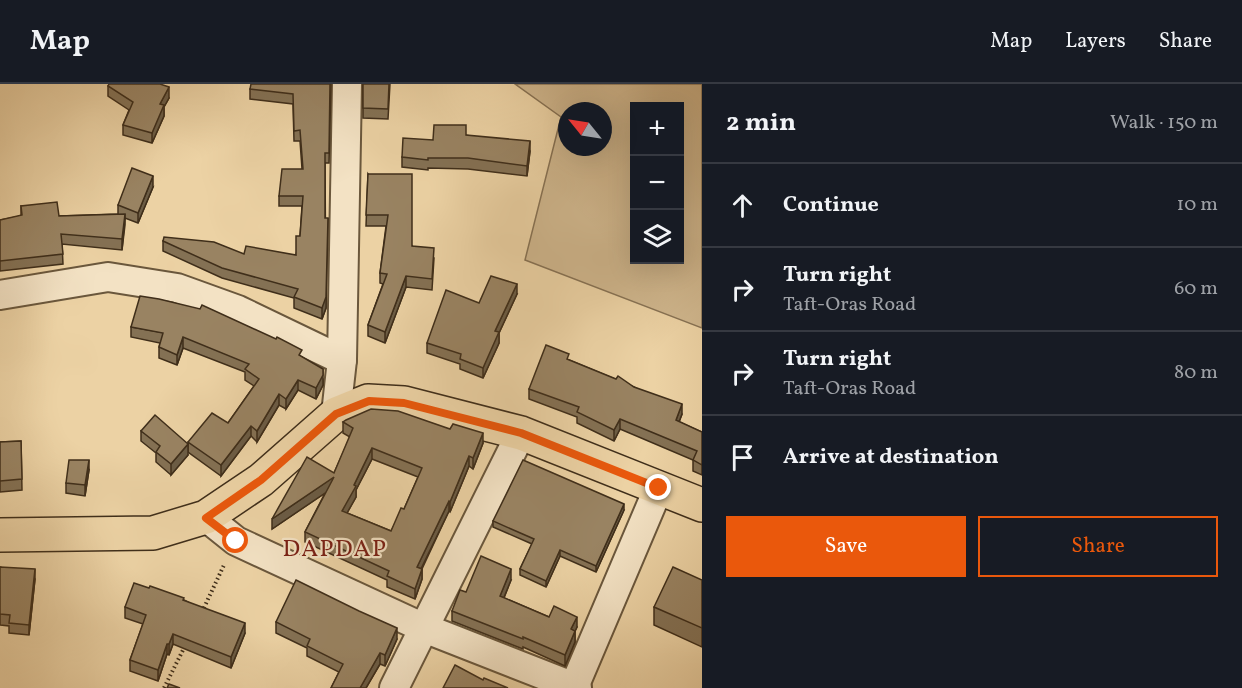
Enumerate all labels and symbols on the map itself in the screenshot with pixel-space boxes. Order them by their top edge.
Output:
north arrow [558,102,612,156]
route end [645,474,671,500]
route start [222,527,248,553]
district label: DAPDAP [283,533,387,567]

